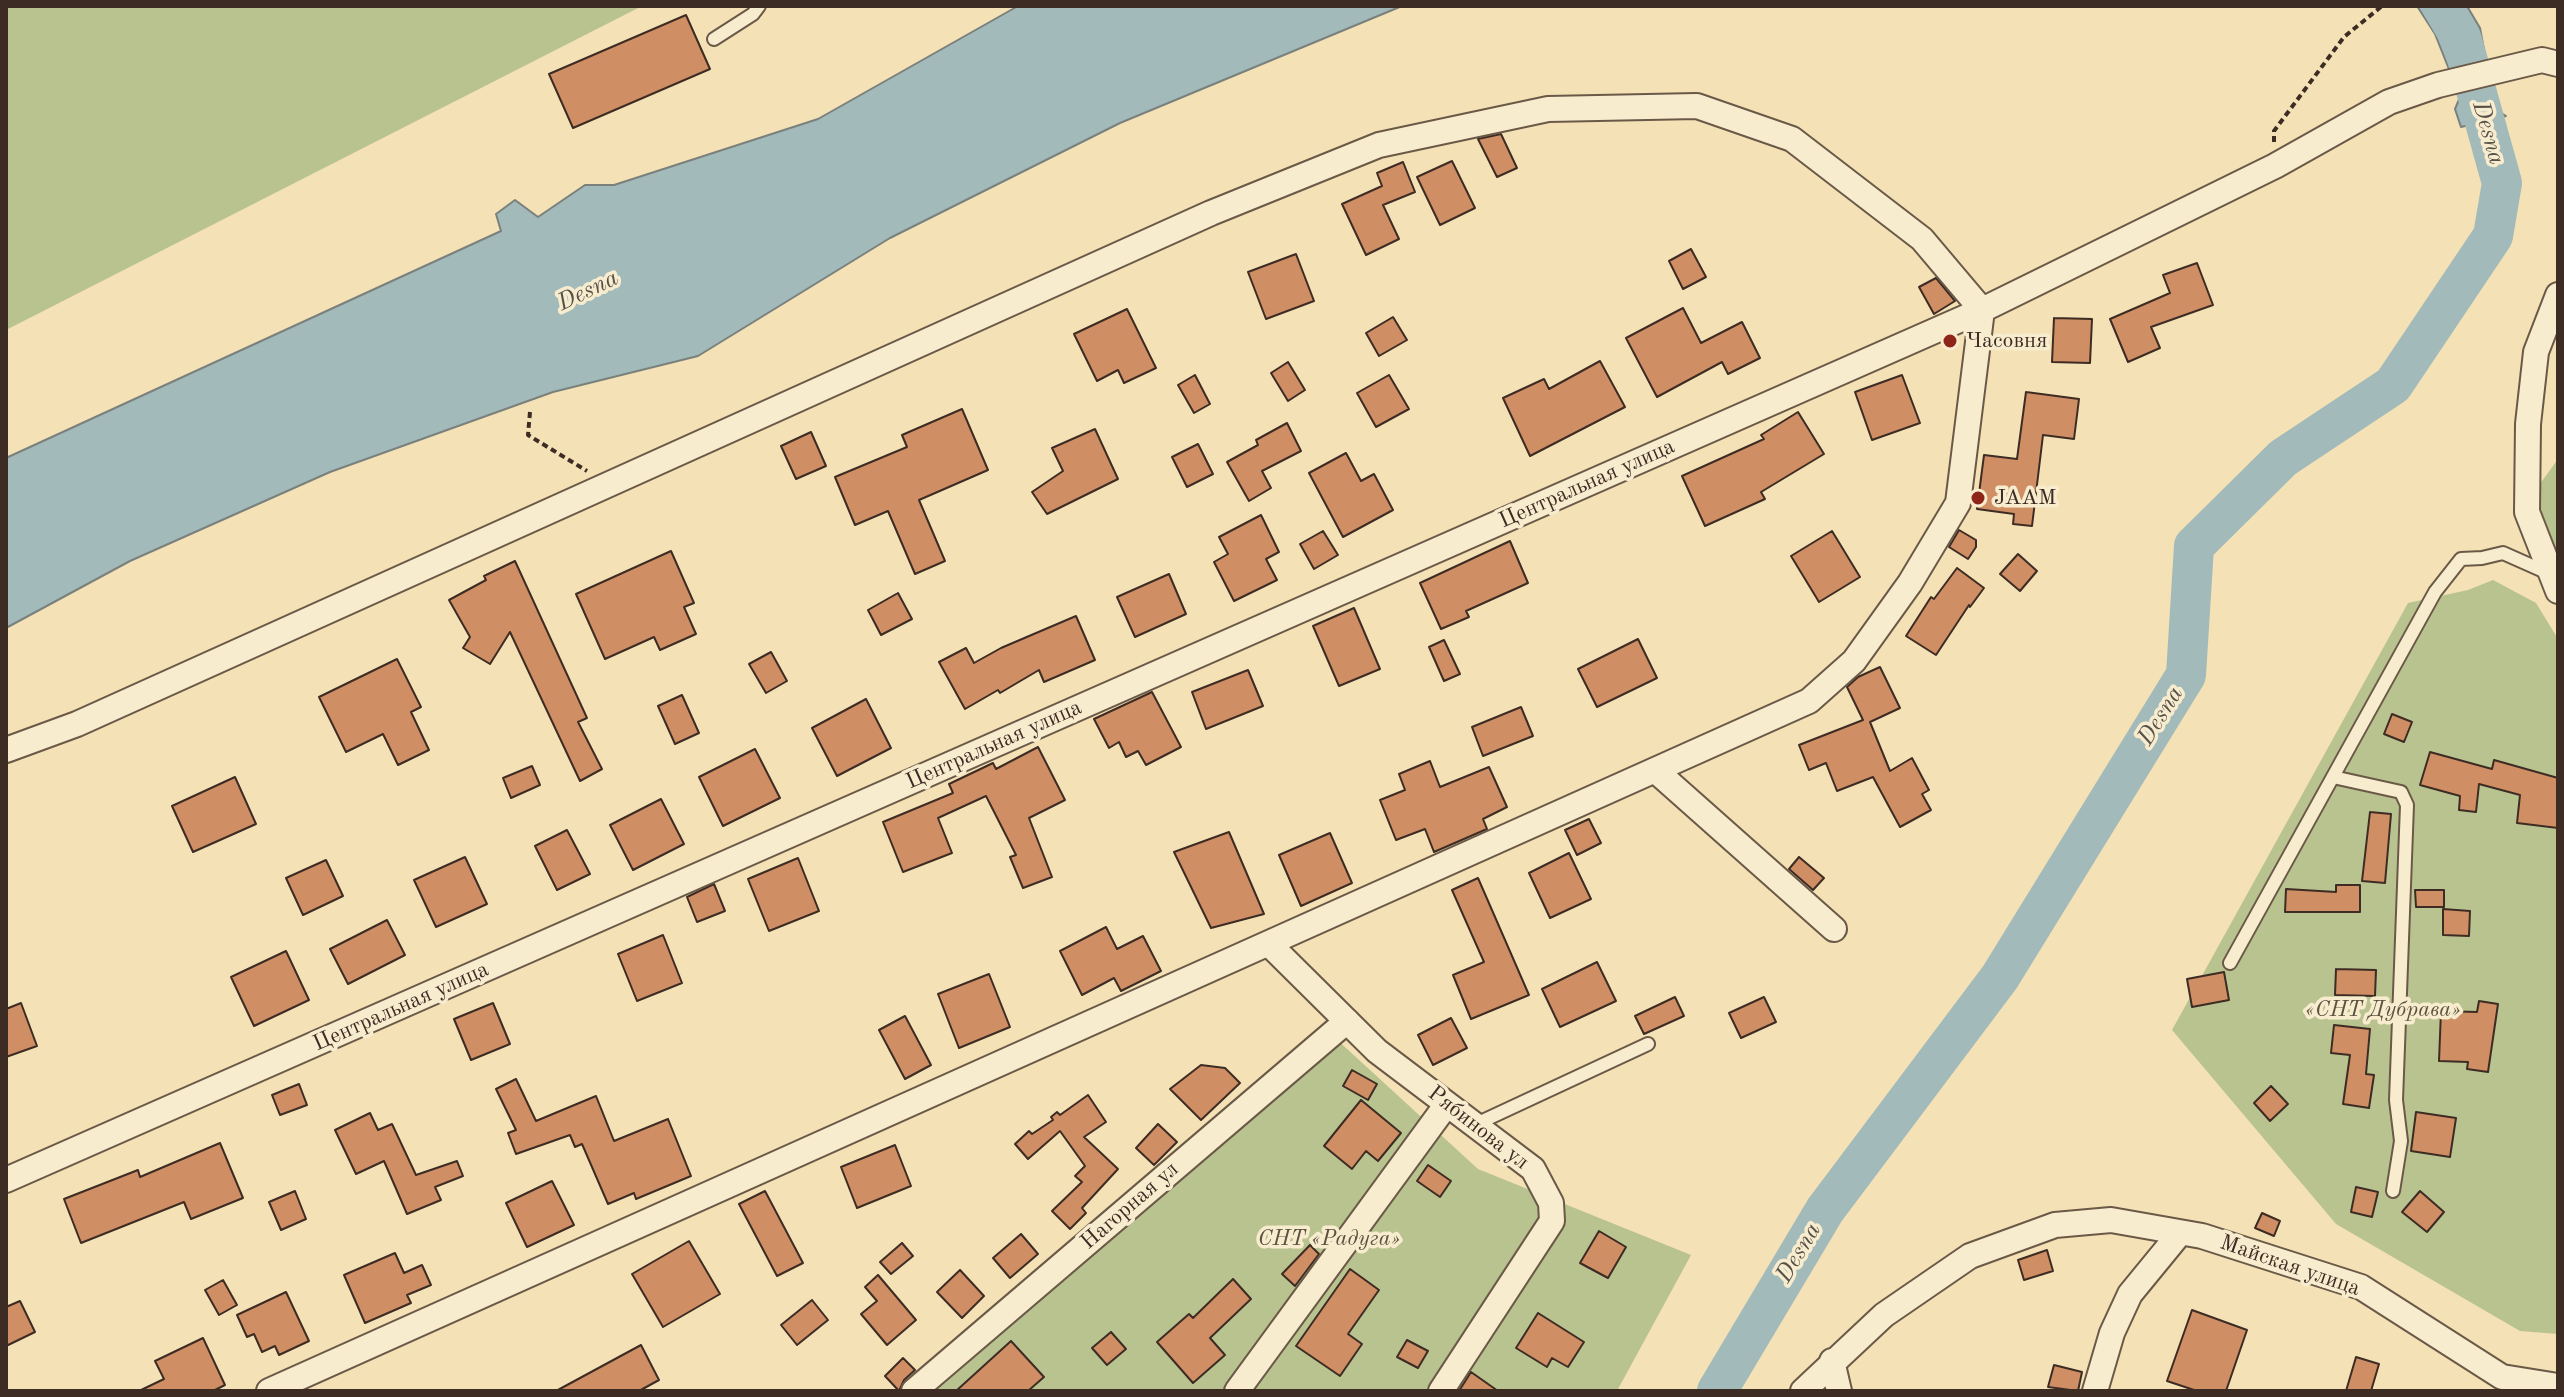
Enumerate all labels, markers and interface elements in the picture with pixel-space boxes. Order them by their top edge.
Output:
water label: Desna [2465,98,2511,168]
water label: Desna [553,264,623,318]
place label: Часовня [1966,328,2048,354]
marker: Часовня [1941,332,1959,350]
street label: Центральная улица [1495,433,1679,535]
place label: JAAM [1994,485,2057,511]
marker: JAAM [1969,489,1987,507]
water label: Desna [2132,681,2190,751]
street label: Центральная улица [902,694,1086,796]
street label: Центральная улица [309,956,493,1058]
park label: «СНТ Дубрава» [2305,997,2461,1023]
street label: Рябинова ул [1422,1080,1534,1176]
street label: Нагорная ул [1076,1156,1184,1256]
water label: Desna [1770,1218,1828,1288]
park label: СНТ «Радуга» [1258,1226,1400,1252]
street label: Майская улица [2216,1230,2364,1302]

